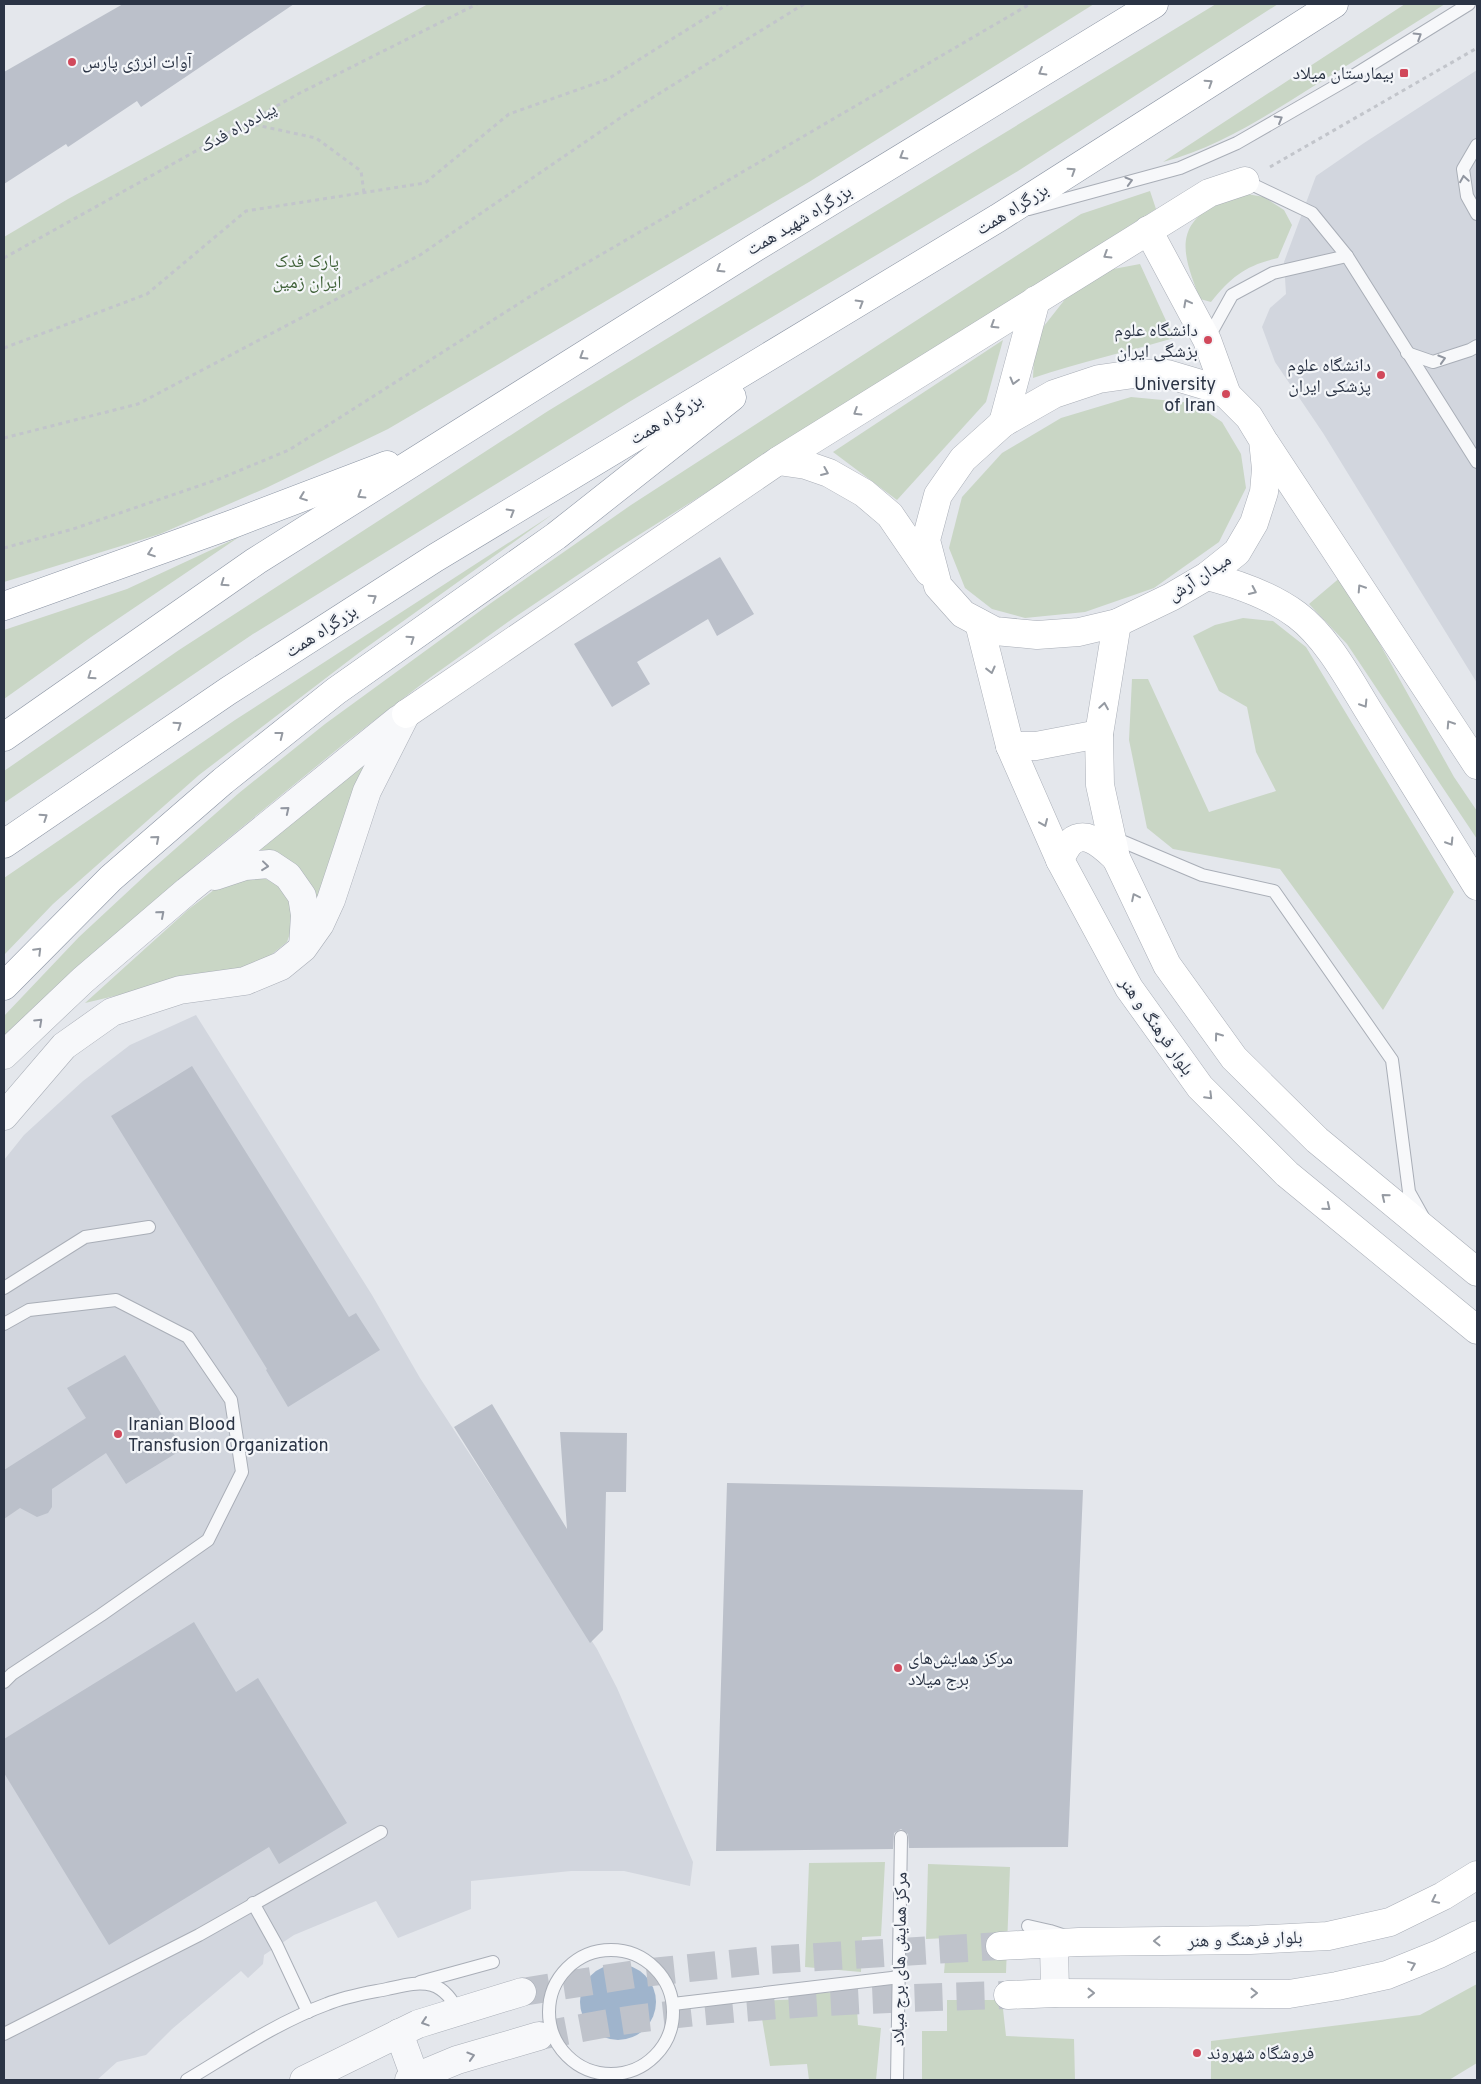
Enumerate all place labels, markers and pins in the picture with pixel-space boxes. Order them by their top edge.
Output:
place label: آوات انرژی پارس [82,52,192,75]
marker: آوات انرژی پارس [66,56,78,68]
place label: بیمارستان میلاد [1293,63,1394,86]
marker: بیمارستان میلاد [1398,67,1410,79]
place label: دانشگاه علوم بزشگى ايران [1114,320,1198,364]
marker: دانشگاه علوم بزشگى ايران [1202,334,1214,346]
place label: دانشگاه علوم پزشکی ایران [1287,355,1371,399]
marker: دانشگاه علوم پزشکی ایران [1375,369,1387,381]
place label: University of Iran [1134,374,1216,418]
marker: University of Iran [1220,388,1232,400]
place label: Iranian Blood Transfusion Organization [128,1414,329,1458]
marker: Iranian Blood Transfusion Organization [112,1428,124,1440]
place label: مرکز همایش‌های برج میلاد [908,1648,1013,1692]
marker: مرکز همایش‌های برج میلاد [892,1662,904,1674]
place label: فروشگاه شهروند [1207,2043,1314,2066]
marker: فروشگاه شهروند [1191,2047,1203,2059]

